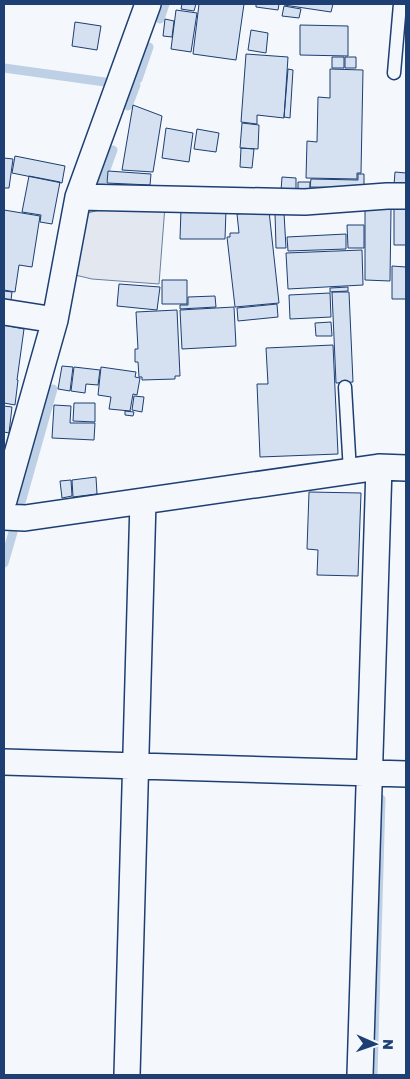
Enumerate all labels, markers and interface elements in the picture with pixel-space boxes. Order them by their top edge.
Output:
north arrow [350,1019,400,1069]
text: N [380,1039,397,1050]

